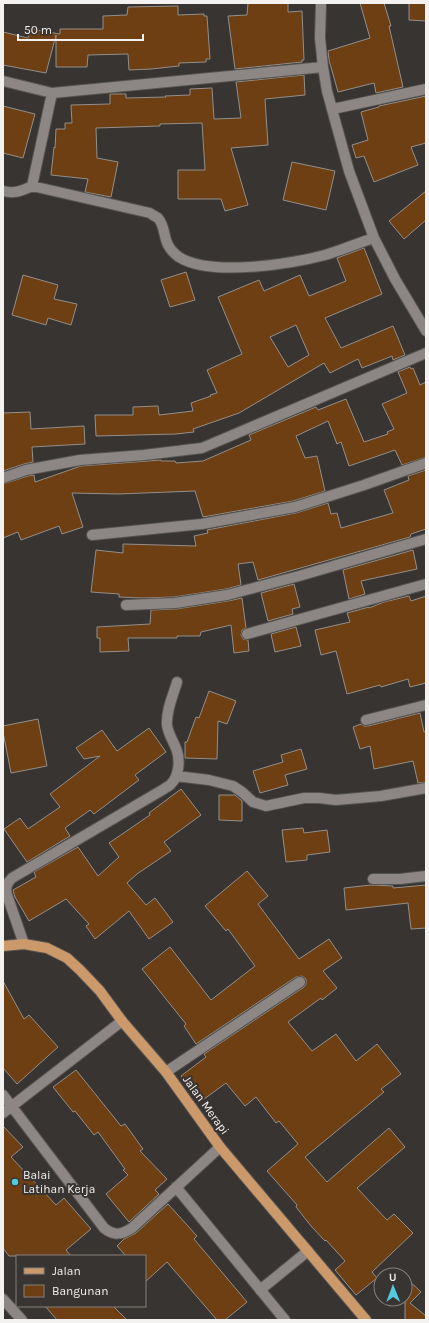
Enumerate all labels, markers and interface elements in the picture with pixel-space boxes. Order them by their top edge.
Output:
scale bar [18,16,143,42]
text: 50 m [24,23,52,37]
street label: Jalan Merapi [180,1073,232,1137]
place label: Balai Latihan Kerja [23,1168,95,1196]
marker: Balai Latihan Kerja [10,1177,20,1187]
legend [16,1255,146,1307]
text: Jalan [52,1264,81,1278]
north arrow [373,1267,413,1307]
text: U [389,1271,397,1284]
text: Bangunan [52,1284,108,1298]

